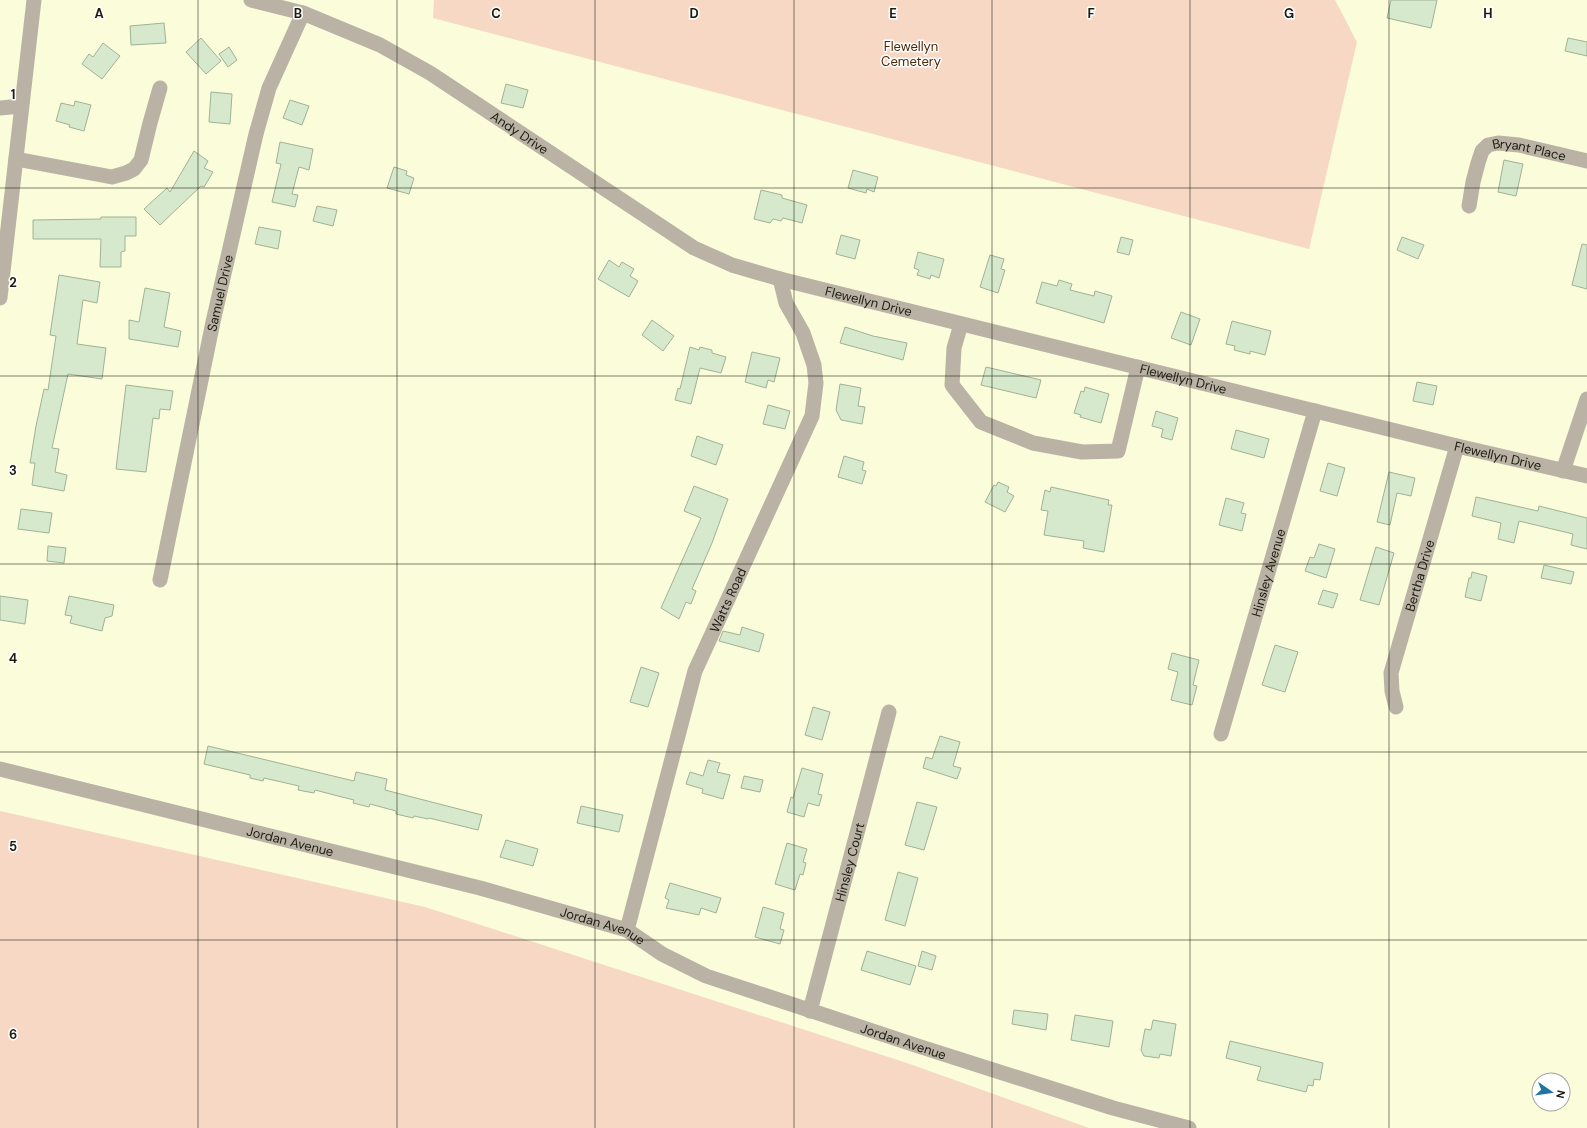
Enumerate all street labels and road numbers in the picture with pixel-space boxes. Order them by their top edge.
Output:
street label: Andy Drive [487,108,552,158]
street label: Bryant Place [1491,135,1568,165]
street label: Samuel Drive [203,253,237,333]
street label: Flewellyn Drive [823,282,914,320]
street label: Flewellyn Drive [1138,360,1228,398]
street label: Flewellyn Drive [1453,438,1543,474]
street label: Hinsley Avenue [1248,527,1289,619]
street label: Bertha Drive [1401,538,1438,614]
street label: Watts Road [706,565,750,635]
street label: Hinsley Court [831,821,868,904]
street label: Jordan Avenue [245,822,335,860]
street label: Jordan Avenue [558,903,648,949]
street label: Jordan Avenue [858,1020,948,1063]

